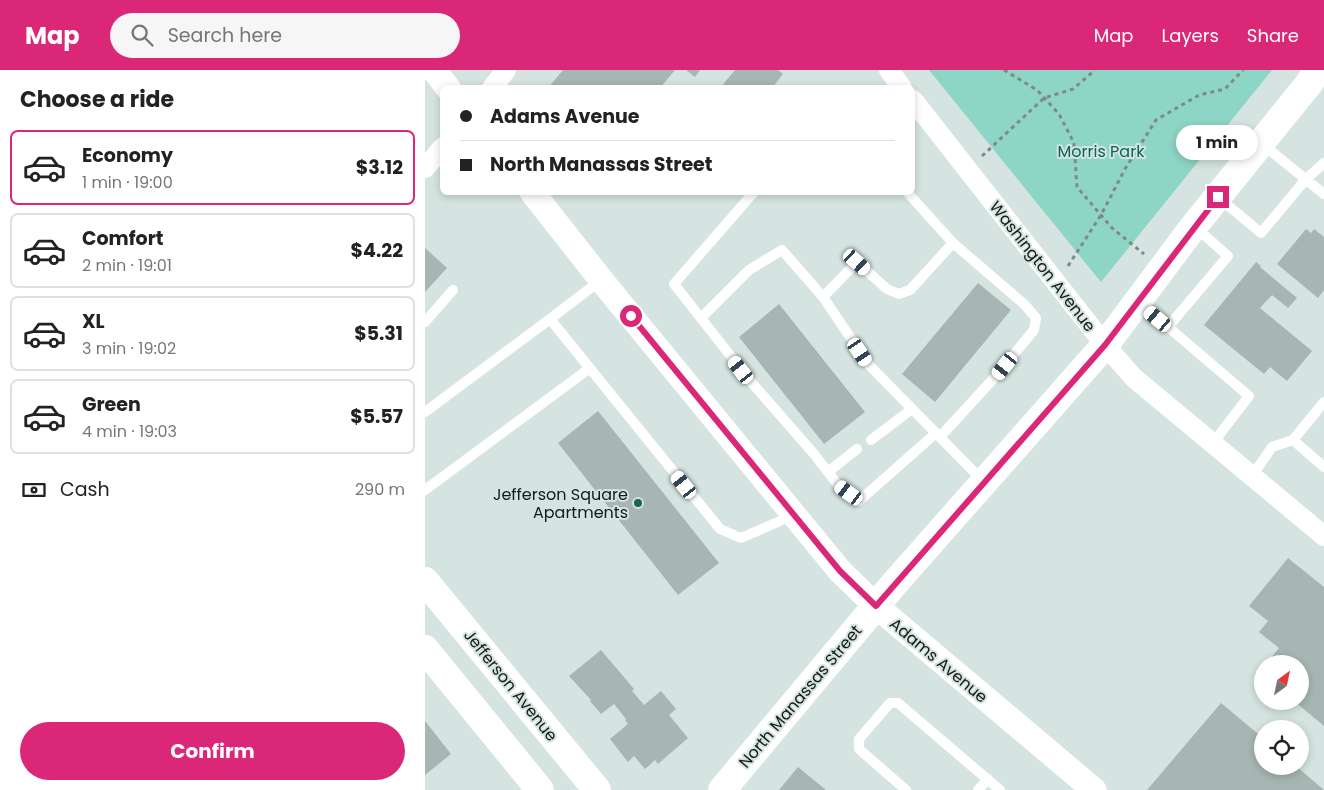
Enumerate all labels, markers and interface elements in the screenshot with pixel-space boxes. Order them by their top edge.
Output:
search box [110,13,460,58]
text: Map [25,19,80,52]
icon: search [128,21,156,49]
text: Search here [168,22,282,49]
text: Map [1094,23,1134,48]
text: Layers [1162,23,1219,48]
text: Share [1247,23,1299,48]
text: Choose a ride [20,84,174,115]
text: Adams Avenue [490,103,639,130]
callout: 1 min [1177,124,1259,160]
text: 1 min [1196,131,1238,154]
park label: Morris Park [1058,140,1145,163]
text: Economy [82,142,173,169]
icon: car [22,145,67,190]
text: North Manassas Street [490,151,713,178]
text: $3.12 [356,154,403,181]
text: 1 min · 19:00 [82,171,173,194]
route end [1207,186,1229,208]
street label: Washington Avenue [984,196,1101,337]
text: Comfort [82,225,164,252]
icon: car [22,228,67,273]
text: $4.22 [351,237,403,264]
car [840,246,873,278]
text: 2 min · 19:01 [82,254,172,277]
car [1141,304,1174,334]
route start [620,305,642,327]
text: XL [82,308,105,335]
icon: car [22,311,67,356]
text: $5.31 [354,320,403,347]
car [845,335,874,369]
text: 3 min · 19:02 [82,337,176,360]
car [989,350,1020,382]
car [725,354,756,386]
text: Green [82,391,141,418]
icon: car [22,394,67,439]
text: $5.57 [350,403,403,430]
text: 4 min · 19:03 [82,420,177,443]
car [668,469,699,501]
icon: cash [20,476,48,504]
text: Cash [60,476,110,503]
text: 290 m [355,478,405,501]
car [832,478,865,508]
place label: Jefferson Square Apartments [493,483,628,524]
marker: Jefferson Square Apartments [632,497,644,509]
street label: Adams Avenue [885,612,993,708]
street label: North Manassas Street [734,620,867,773]
street label: Jefferson Avenue [458,624,563,746]
north arrow [1254,655,1309,710]
map controls [1254,655,1309,775]
button: locate [1254,720,1309,775]
button: Confirm [20,722,405,780]

